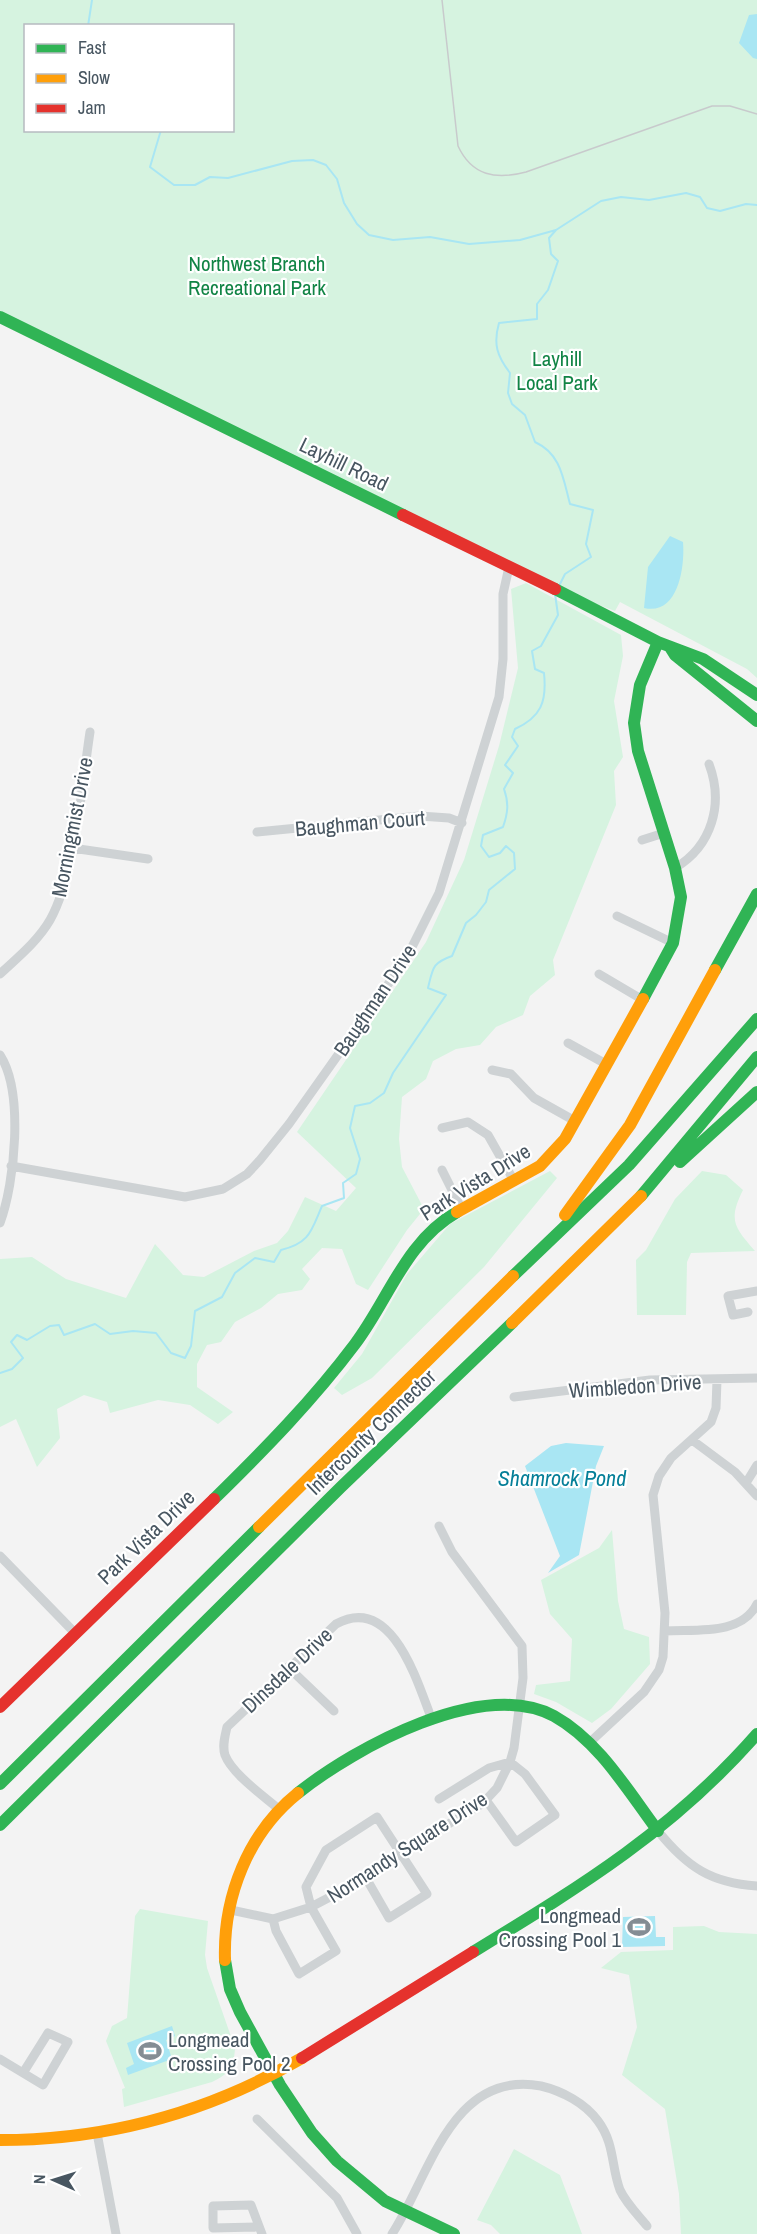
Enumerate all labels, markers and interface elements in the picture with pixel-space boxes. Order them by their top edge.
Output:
legend [24,24,234,132]
text: Fast [78,35,106,60]
text: Slow [78,65,110,90]
text: Jam [78,95,106,120]
park label: Northwest Branch Recreational Park [188,249,326,302]
park label: Layhill Local Park [516,344,598,397]
street label: Layhill Road [295,430,393,498]
street label: Morningmist Drive [44,755,100,899]
street label: Baughman Court [294,803,426,843]
street label: Baughman Drive [327,938,423,1062]
street label: Park Vista Drive [414,1137,536,1227]
street label: Intercounty Connector [300,1363,442,1501]
street label: Wimbledon Drive [568,1367,702,1405]
water label: Shamrock Pond [498,1463,627,1493]
street label: Park Vista Drive [91,1483,201,1591]
street label: Dinsdale Drive [235,1621,339,1719]
street label: Normandy Square Drive [321,1784,493,1910]
place label: Longmead Crossing Pool 1 [498,1901,621,1954]
sports icon: Longmead Crossing Pool 1 [626,1914,652,1940]
place label: Longmead Crossing Pool 2 [168,2025,291,2078]
sports icon: Longmead Crossing Pool 2 [137,2038,163,2064]
north arrow [24,2150,84,2210]
text: N [28,2174,50,2185]

